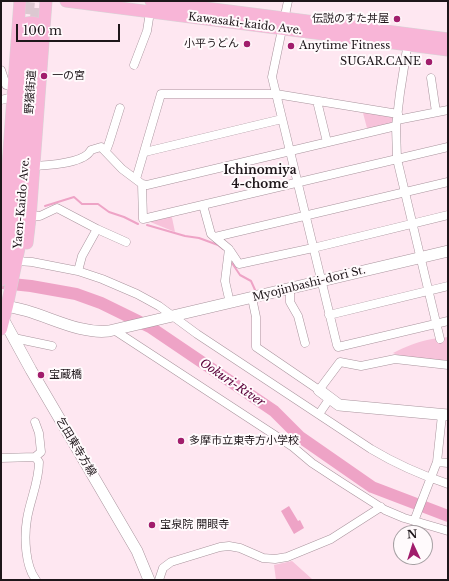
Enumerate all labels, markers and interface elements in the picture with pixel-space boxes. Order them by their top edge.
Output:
street label: Kawasaki-kaido Ave. [187,10,303,38]
place label: 伝説のすた丼屋 [312,12,389,26]
marker: 伝説のすた丼屋 [392,14,402,24]
scale bar [18,16,122,42]
text: 100 m [23,23,62,38]
place label: 小平うどん [184,37,239,51]
marker: 小平うどん [242,39,252,49]
place label: Anytime Fitness [299,39,390,53]
marker: Anytime Fitness [286,41,296,51]
place label: SUGAR.CANE [340,55,421,69]
marker: SUGAR.CANE [424,57,434,67]
place label: 一の宮 [52,69,85,83]
street label: 野猿街道 [23,70,39,114]
marker: 一の宮 [39,71,49,81]
street label: Yaen-Kaido Ave. [11,157,33,249]
district label: Ichinomiya 4-chome [223,164,297,192]
street label: Myojinbashi-dori St. [251,264,367,304]
water label: Ookuri-River [197,356,267,410]
place label: 宝蔵橋 [49,368,82,382]
marker: 宝蔵橋 [36,370,46,380]
street label: 乞田東寺方線 [53,415,99,479]
place label: 多摩市立東寺方小学校 [189,434,299,448]
marker: 多摩市立東寺方小学校 [176,436,186,446]
place label: 宝泉院 開眼寺 [160,518,229,532]
marker: 宝泉院 開眼寺 [147,520,157,530]
north arrow [393,525,433,565]
text: N [407,527,418,541]

